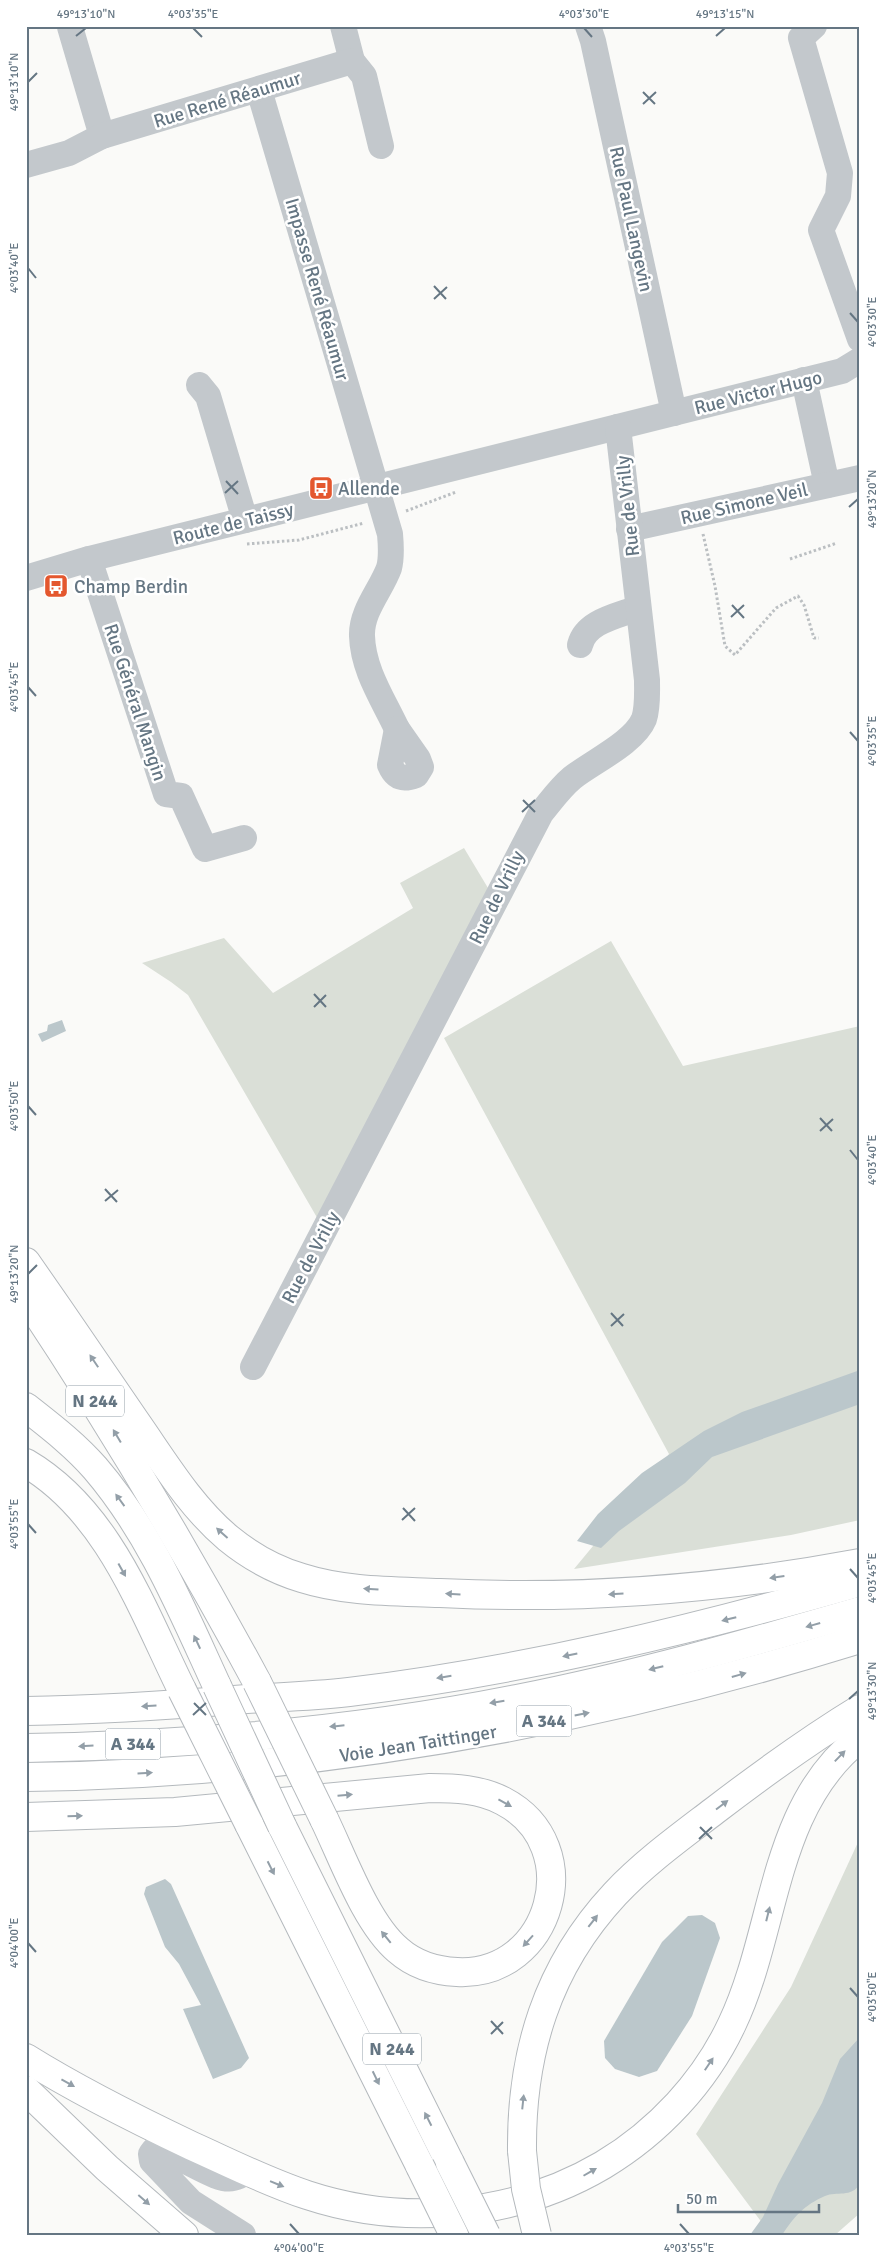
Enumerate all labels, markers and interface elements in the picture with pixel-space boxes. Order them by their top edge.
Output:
text: 49°13'10"N [57,7,115,22]
text: 4°03'35"E [168,7,219,22]
text: 4°03'30"E [559,7,610,22]
text: 49°13'15"N [696,7,754,22]
text: 49°13'10"N [7,53,22,111]
street label: Rue René Réaumur [151,66,304,134]
street label: Rue Paul Langevin [604,144,658,294]
street label: Impasse René Réaumur [279,195,355,383]
text: 4°03'40"E [7,242,22,293]
text: 4°03'30"E [865,296,880,347]
street label: Rue Victor Hugo [692,365,825,420]
street label: Rue de Vrilly [611,454,645,558]
text: 49°13'20"N [865,470,880,528]
bus stop icon: Allende [308,475,334,501]
place label: Allende [338,477,400,501]
street label: Rue Simone Veil [678,478,810,530]
street label: Route de Taissy [170,497,296,551]
bus stop icon: Champ Berdin [43,573,69,599]
place label: Champ Berdin [74,575,188,599]
street label: Rue Général Mangin [98,621,172,784]
text: 4°03'45"E [7,661,22,712]
text: 4°03'35"E [865,715,880,766]
street label: Rue de Vrilly [464,847,530,948]
text: 4°03'50"E [7,1080,22,1131]
text: 4°03'40"E [865,1134,880,1185]
street label: Rue de Vrilly [277,1207,345,1308]
text: 49°13'20"N [7,1245,22,1303]
one-way arrow [89,1354,99,1368]
road number: N 244 [66,1385,124,1416]
one-way arrow [112,1429,121,1442]
one-way arrow [114,1494,125,1507]
text: 4°03'55"E [7,1498,22,1549]
one-way arrow [217,1527,229,1539]
text: 4°03'45"E [865,1552,880,1603]
one-way arrow [117,1563,126,1576]
one-way arrow [769,1574,785,1582]
one-way arrow [363,1585,379,1593]
one-way arrow [445,1589,461,1597]
one-way arrow [607,1590,623,1598]
one-way arrow [721,1615,736,1623]
one-way arrow [805,1621,821,1629]
one-way arrow [193,1635,201,1649]
one-way arrow [563,1651,578,1659]
text: 49°13'30"N [865,1662,880,1720]
one-way arrow [649,1664,664,1672]
one-way arrow [732,1671,747,1679]
one-way arrow [435,1673,451,1681]
one-way arrow [489,1699,505,1707]
one-way arrow [141,1703,157,1711]
road number: A 344 [516,1705,572,1736]
one-way arrow [574,1709,590,1717]
street label: Voie Jean Taittinger [338,1720,499,1768]
one-way arrow [328,1722,344,1730]
road number: A 344 [106,1728,160,1760]
one-way arrow [78,1743,94,1751]
one-way arrow [834,1751,846,1763]
one-way arrow [137,1769,153,1777]
one-way arrow [338,1791,354,1799]
one-way arrow [498,1799,512,1807]
one-way arrow [715,1800,728,1811]
one-way arrow [67,1811,83,1819]
one-way arrow [267,1861,275,1875]
one-way arrow [765,1906,773,1921]
one-way arrow [588,1914,598,1927]
text: 4°04'00"E [7,1917,22,1968]
one-way arrow [381,1931,392,1944]
one-way arrow [522,1934,534,1946]
text: 4°03'50"E [865,1971,880,2022]
road number: N 244 [363,2034,421,2064]
one-way arrow [704,2057,714,2071]
one-way arrow [372,2071,380,2085]
one-way arrow [61,2079,75,2088]
one-way arrow [519,2094,527,2110]
one-way arrow [424,2112,432,2127]
one-way arrow [584,2168,597,2177]
one-way arrow [270,2180,285,2188]
scale bar [678,2181,820,2213]
text: 50 m [686,2190,717,2208]
one-way arrow [138,2194,150,2205]
text: 4°04'00"E [274,2241,325,2256]
text: 4°03'55"E [664,2241,715,2256]

